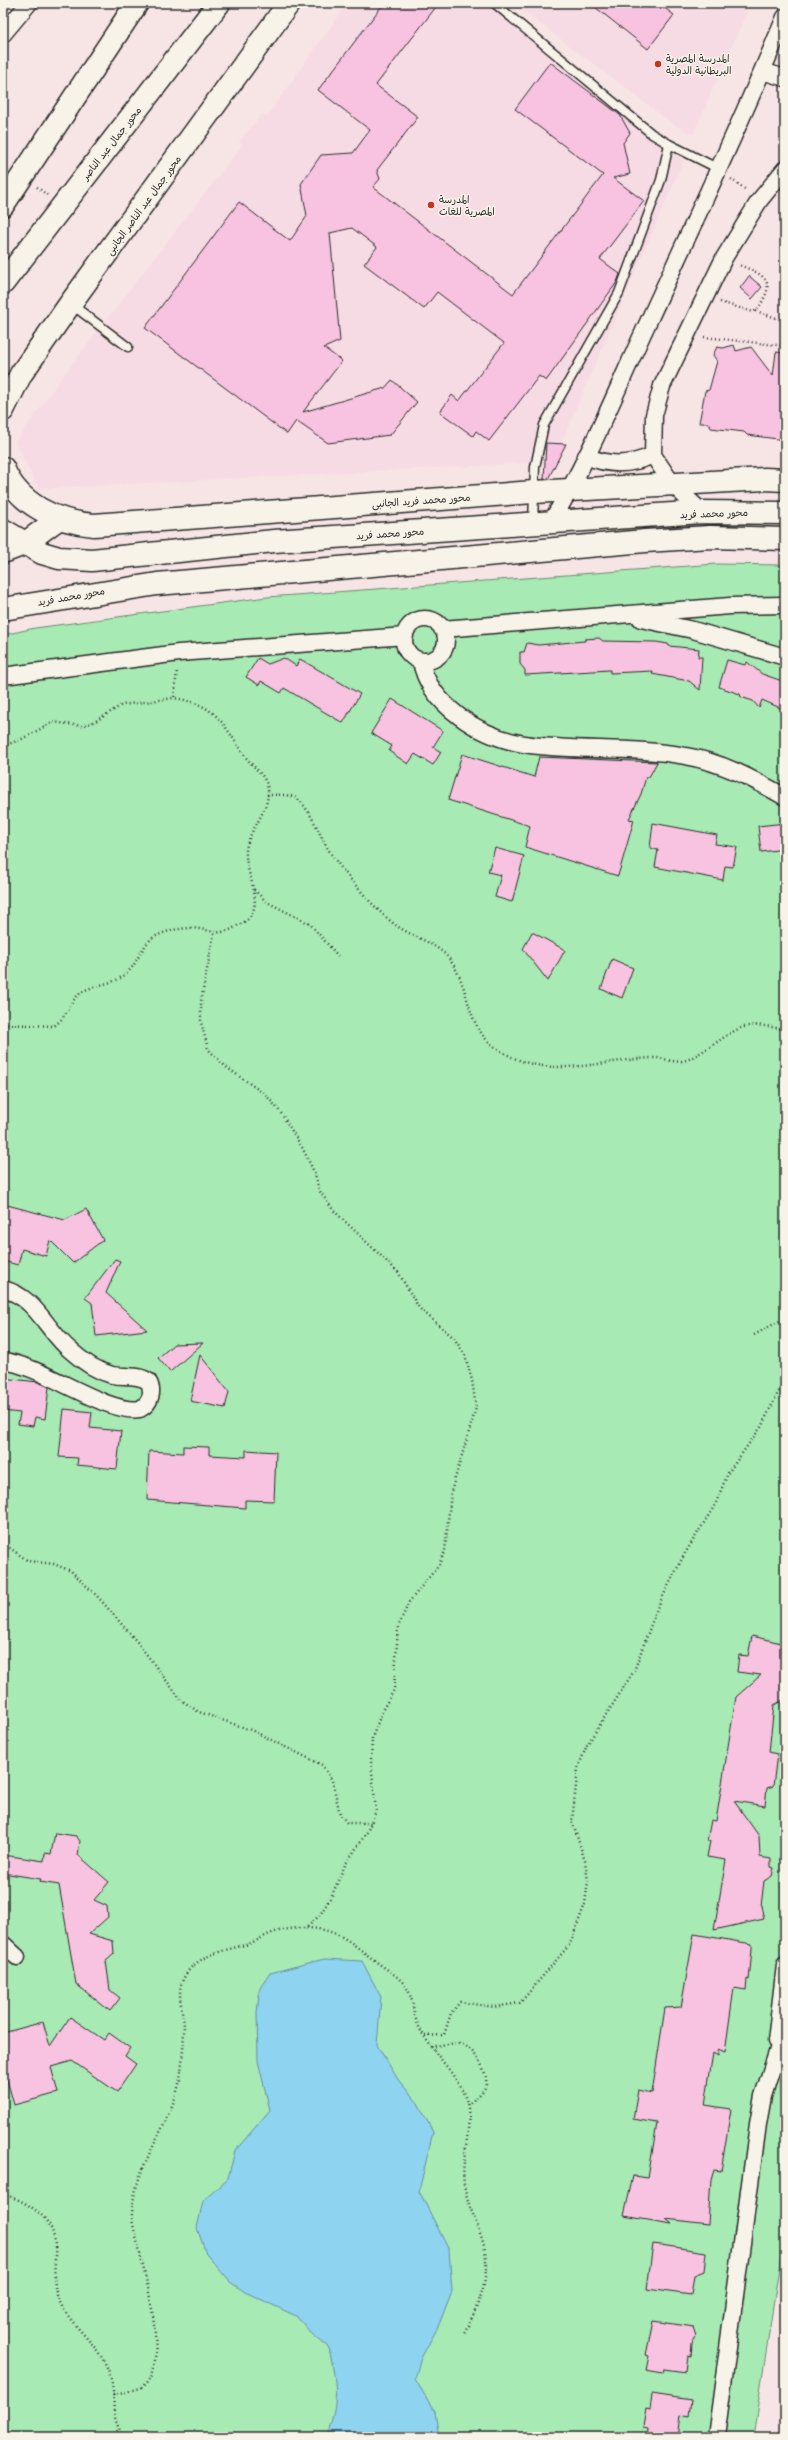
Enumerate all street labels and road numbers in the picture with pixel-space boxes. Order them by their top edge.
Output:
street label: محور جمال عبد الناصر [77,103,144,183]
street label: محور جمال عبد الناصر الجانبى [102,152,185,258]
street label: محور محمد فريد الجانبى [371,490,471,511]
street label: محور محمد فريد [680,505,748,521]
street label: محور محمد فريد [355,524,425,542]
street label: محور محمد فريد [36,583,106,609]

